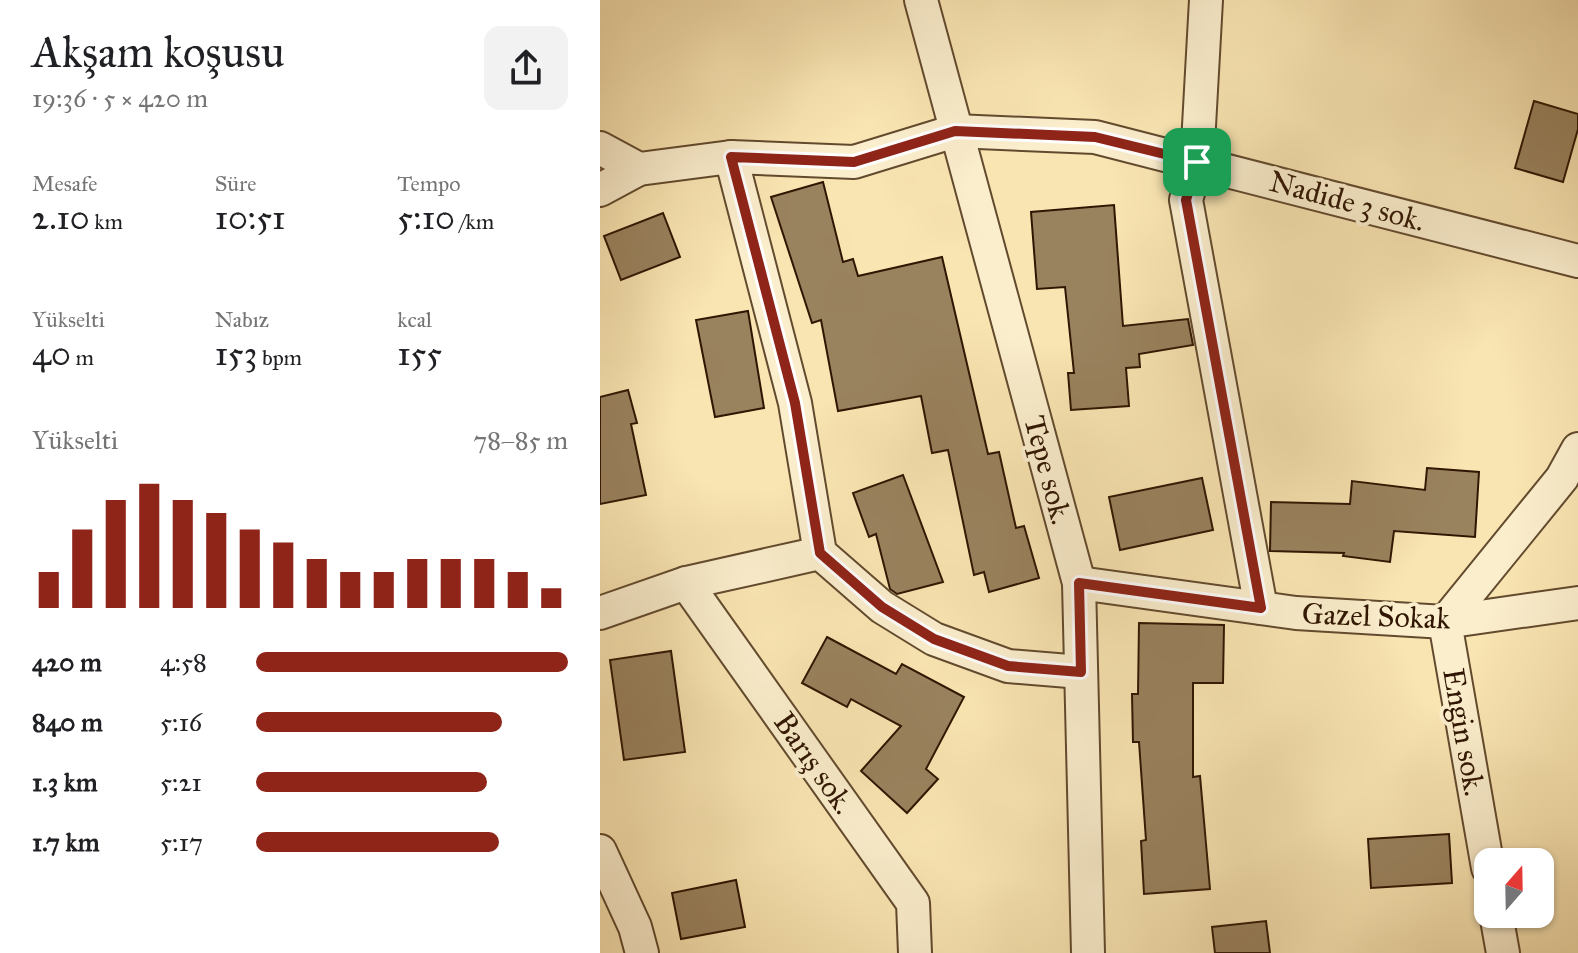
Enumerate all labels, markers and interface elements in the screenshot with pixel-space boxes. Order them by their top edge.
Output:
text: Akşam koşusu [32,25,285,79]
button: share [484,26,568,110]
text: 19:36 · 5 × 420 m [32,82,208,114]
pin [1163,128,1231,196]
icon: arrive [1175,140,1219,184]
street label: Nadide 3 sok. [1265,163,1429,239]
text: Mesafe [32,170,97,197]
text: Süre [215,170,256,197]
text: Tempo [397,170,461,197]
text: 2.10 [32,197,90,238]
text: 10:51 [215,197,286,238]
text: 5:10 [397,197,455,238]
text: km [90,208,123,235]
text: /km [455,208,494,235]
text: Yükselti [32,306,105,333]
text: Nabız [215,306,269,333]
text: kcal [397,306,432,333]
text: 40 [32,333,71,374]
text: 153 [215,333,257,374]
text: 155 [397,333,442,374]
text: m [71,344,94,371]
text: bpm [257,344,302,371]
street label: Tepe sok. [1016,412,1080,528]
text: Yükselti [32,424,118,456]
text: 78–85 m [473,424,568,456]
street label: Gazel Sokak [1301,595,1451,637]
text: 420 m [32,646,102,678]
text: 4:58 [160,646,207,678]
street label: Engin sok. [1435,665,1493,799]
street label: Barış sok. [766,705,862,821]
text: 840 m [32,706,103,738]
text: 5:16 [160,706,202,738]
text: 1.3 km [32,766,98,798]
text: 5:21 [160,766,202,798]
text: 1.7 km [32,826,100,858]
text: 5:17 [160,826,203,858]
north arrow [1474,848,1554,928]
map controls [1474,848,1554,928]

